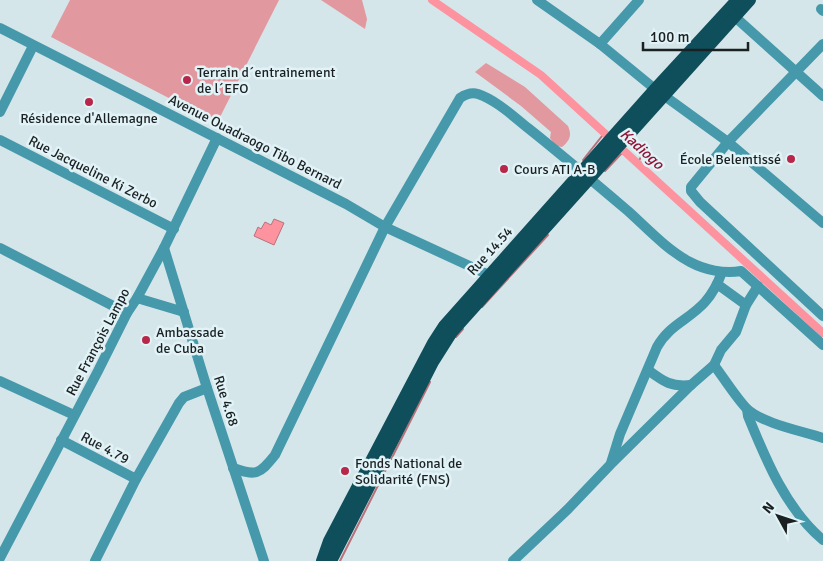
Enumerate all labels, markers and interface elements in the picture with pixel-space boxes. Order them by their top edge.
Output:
scale bar [643,20,748,52]
text: 100 m [650,28,690,46]
place label: Terrain d´entrainement de l´EFO [197,64,336,97]
marker: Terrain d´entrainement de l´EFO [181,74,193,86]
street label: Avenue Ouadraogo Tibo Bernard [166,91,344,193]
marker: Résidence d'Allemagne [83,96,95,108]
place label: Résidence d'Allemagne [20,110,158,127]
water label: Kadiogo [617,125,668,174]
street label: Rue Jacqueline Ki Zerbo [26,132,160,212]
place label: École Belemtissé [680,151,781,168]
marker: École Belemtissé [785,153,797,165]
place label: Cours ATI A-B [514,161,595,178]
marker: Cours ATI A-B [498,163,510,175]
street label: Rue 14.54 [464,223,517,279]
street label: Rue François Lampo [62,285,134,399]
place label: Ambassade de Cuba [156,324,224,357]
marker: Ambassade de Cuba [140,334,152,346]
street label: Rue 4.68 [210,374,242,428]
street label: Rue 4.79 [78,428,132,468]
place label: Fonds National de Solidarité (FNS) [355,455,462,488]
marker: Fonds National de Solidarité (FNS) [339,465,351,477]
north arrow [753,491,803,541]
text: N [759,499,778,517]

